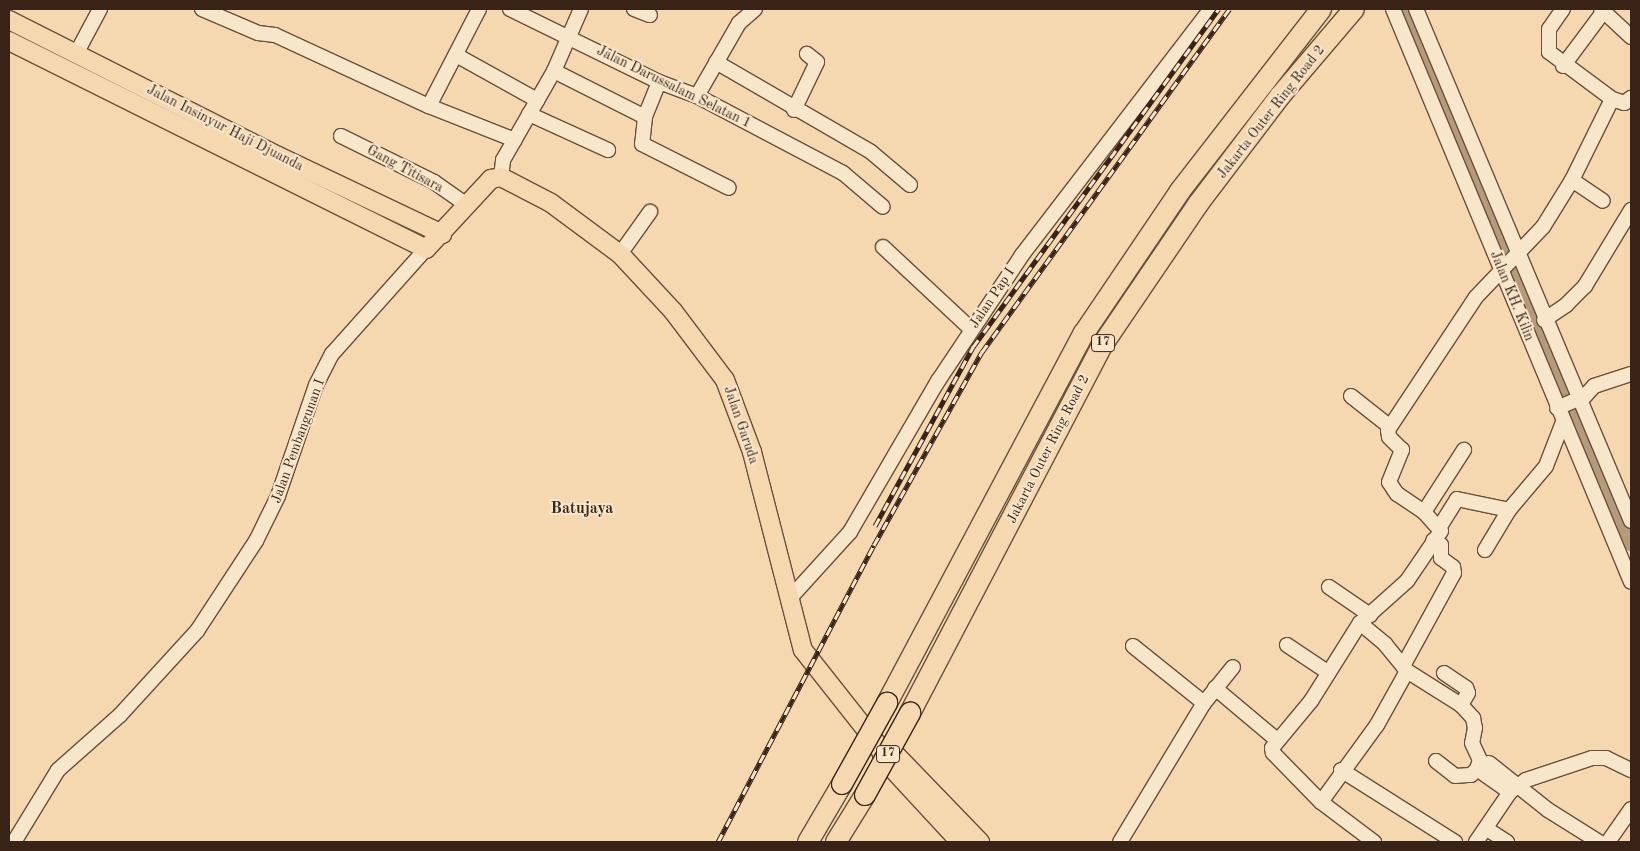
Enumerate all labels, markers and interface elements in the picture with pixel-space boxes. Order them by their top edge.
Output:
street label: Jalan Darussalam Selatan 1 [594,42,754,132]
street label: Jakarta Outer Ring Road 2 [1214,42,1328,182]
street label: Jalan Insinyur Haji Djuanda [144,81,306,175]
street label: Gang Titisara [364,142,446,196]
street label: Jalan KH. Kilin [1486,249,1538,343]
street label: Jalan Pap I [966,265,1018,331]
road number: 17 [1090,333,1116,352]
street label: Jakarta Outer Ring Road 2 [1003,372,1093,526]
street label: Jalan Pembangunan I [268,377,328,505]
street label: Jalan Garuda [720,384,762,466]
district label: Batujaya [551,499,613,519]
road number: 17 [876,744,900,764]

